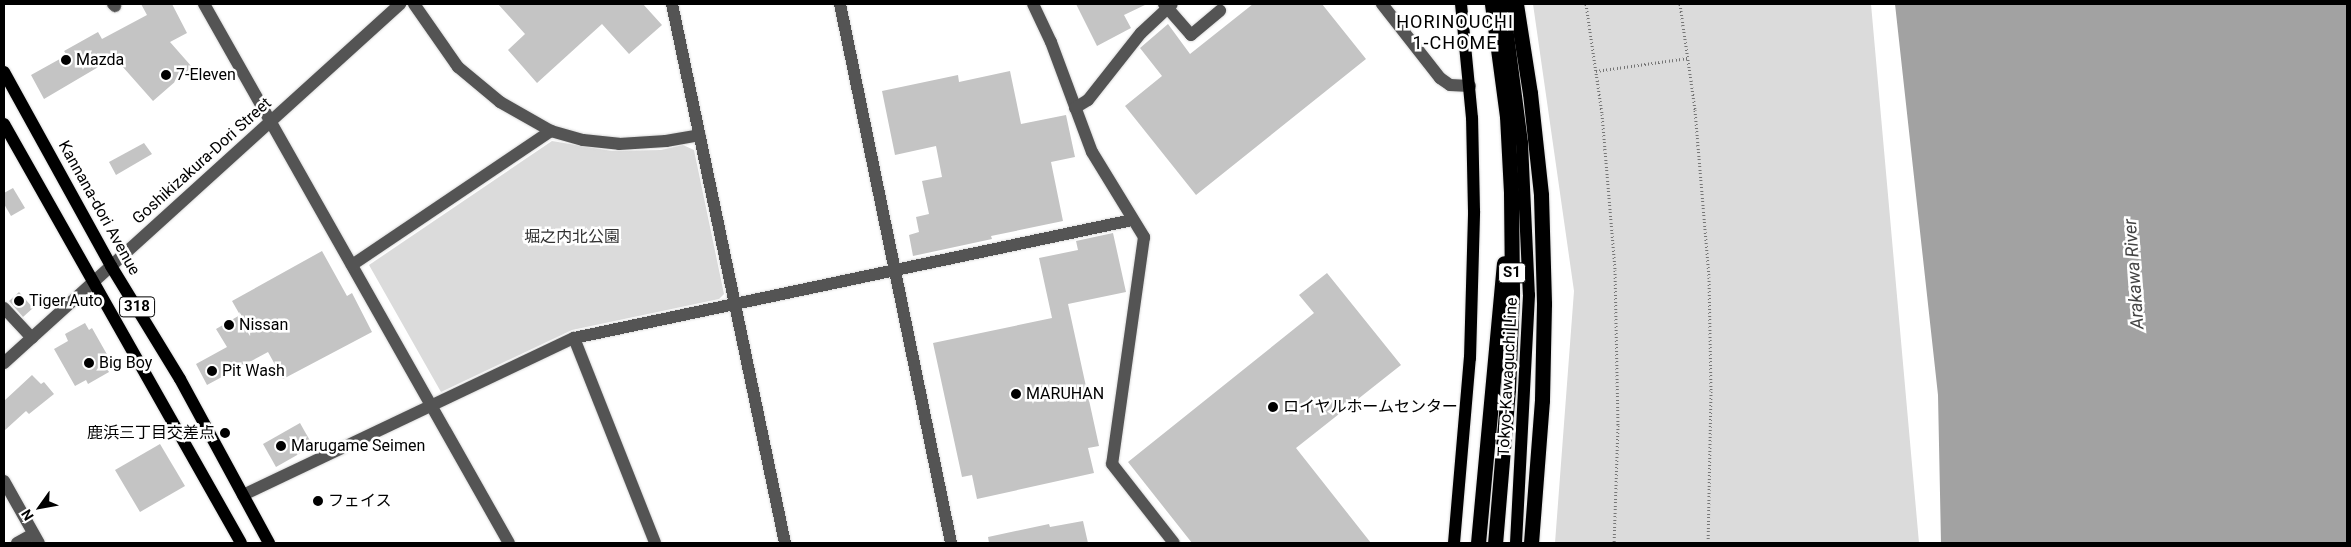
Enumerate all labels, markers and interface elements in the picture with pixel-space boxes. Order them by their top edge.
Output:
district label: HORINOUCHI 1-CHOME [1395,12,1515,54]
place label: Mazda [76,50,124,70]
marker: Mazda [60,54,72,66]
place label: 7-Eleven [176,65,236,85]
marker: 7-Eleven [160,69,172,81]
street label: Goshikizakura-Dori Street [129,94,275,228]
street label: Kannana-dori Avenue [54,137,144,279]
water label: Arakawa River [2119,218,2149,330]
park label: 堀之内北公園 [524,227,620,247]
road number: S1 [1497,260,1527,286]
place label: Tiger Auto [29,291,103,311]
road number: 318 [118,294,156,320]
marker: Tiger Auto [13,295,25,307]
street label: Tokyo-Kawaguchi Line [1494,297,1522,457]
place label: Nissan [239,315,288,335]
marker: Nissan [223,319,235,331]
place label: Big Boy [99,353,152,373]
marker: Big Boy [83,357,95,369]
place label: Pit Wash [222,361,285,381]
marker: Pit Wash [206,365,218,377]
place label: MARUHAN [1026,384,1104,404]
marker: MARUHAN [1010,388,1022,400]
place label: ロイヤルホームセンター [1283,397,1459,417]
marker: ロイヤルホームセンター [1267,401,1279,413]
place label: 鹿浜三丁目交差点 [87,423,215,443]
marker: 鹿浜三丁目交差点 [219,427,231,439]
place label: Marugame Seimen [291,436,425,456]
marker: Marugame Seimen [275,440,287,452]
north arrow [15,482,65,532]
place label: フェイス [328,491,392,511]
marker: フェイス [312,495,324,507]
text: N [18,507,37,523]

